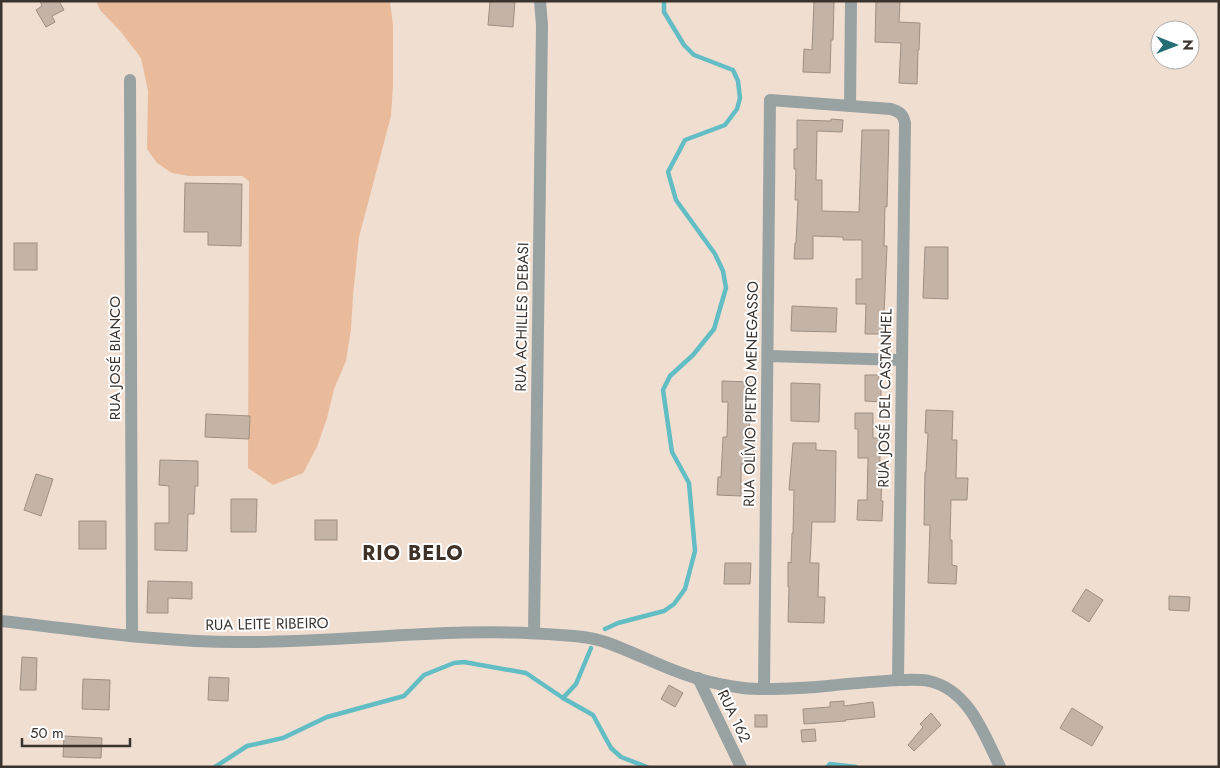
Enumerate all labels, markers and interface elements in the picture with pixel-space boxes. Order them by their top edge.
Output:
north arrow [1150,20,1200,70]
text: N [1178,39,1198,51]
street label: RUA ACHILLES DEBASI [510,242,534,392]
street label: RUA OLÍVIO PIETRO MENEGASSO [738,281,764,507]
street label: RUA JOSÉ BIANCO [104,296,126,420]
street label: RUA JOSÉ DEL CASTANHEL [872,308,898,488]
district label: RIO BELO [362,539,464,568]
street label: RUA LEITE RIBEIRO [205,612,329,636]
street label: RUA 162 [712,686,756,746]
scale bar [22,716,130,748]
text: 50 m [30,722,64,744]

